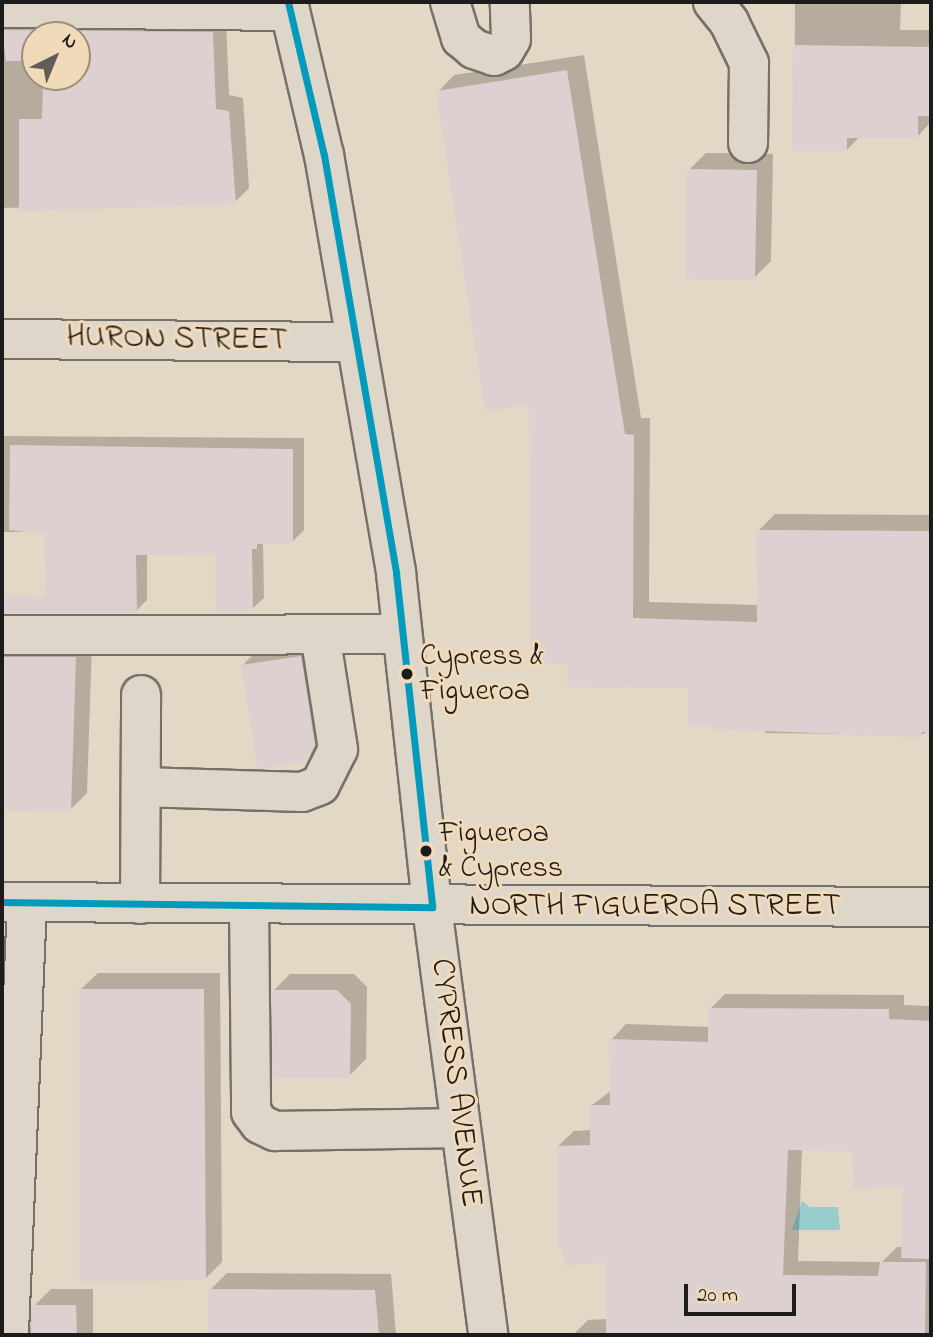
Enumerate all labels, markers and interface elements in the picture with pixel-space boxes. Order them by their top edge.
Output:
north arrow [21,21,91,91]
text: N [55,27,83,56]
street label: HURON STREET [66,319,288,361]
place label: Cypress & Figueroa [420,639,544,710]
marker: Cypress & Figueroa [400,667,414,681]
place label: Figueroa & Cypress [439,816,563,886]
marker: Figueroa & Cypress [419,844,433,858]
street label: NORTH FIGUEROA STREET [469,888,841,926]
street label: CYPRESS AVENUE [421,956,489,1210]
scale bar [688,1270,800,1314]
text: 20 m [697,1281,738,1311]

